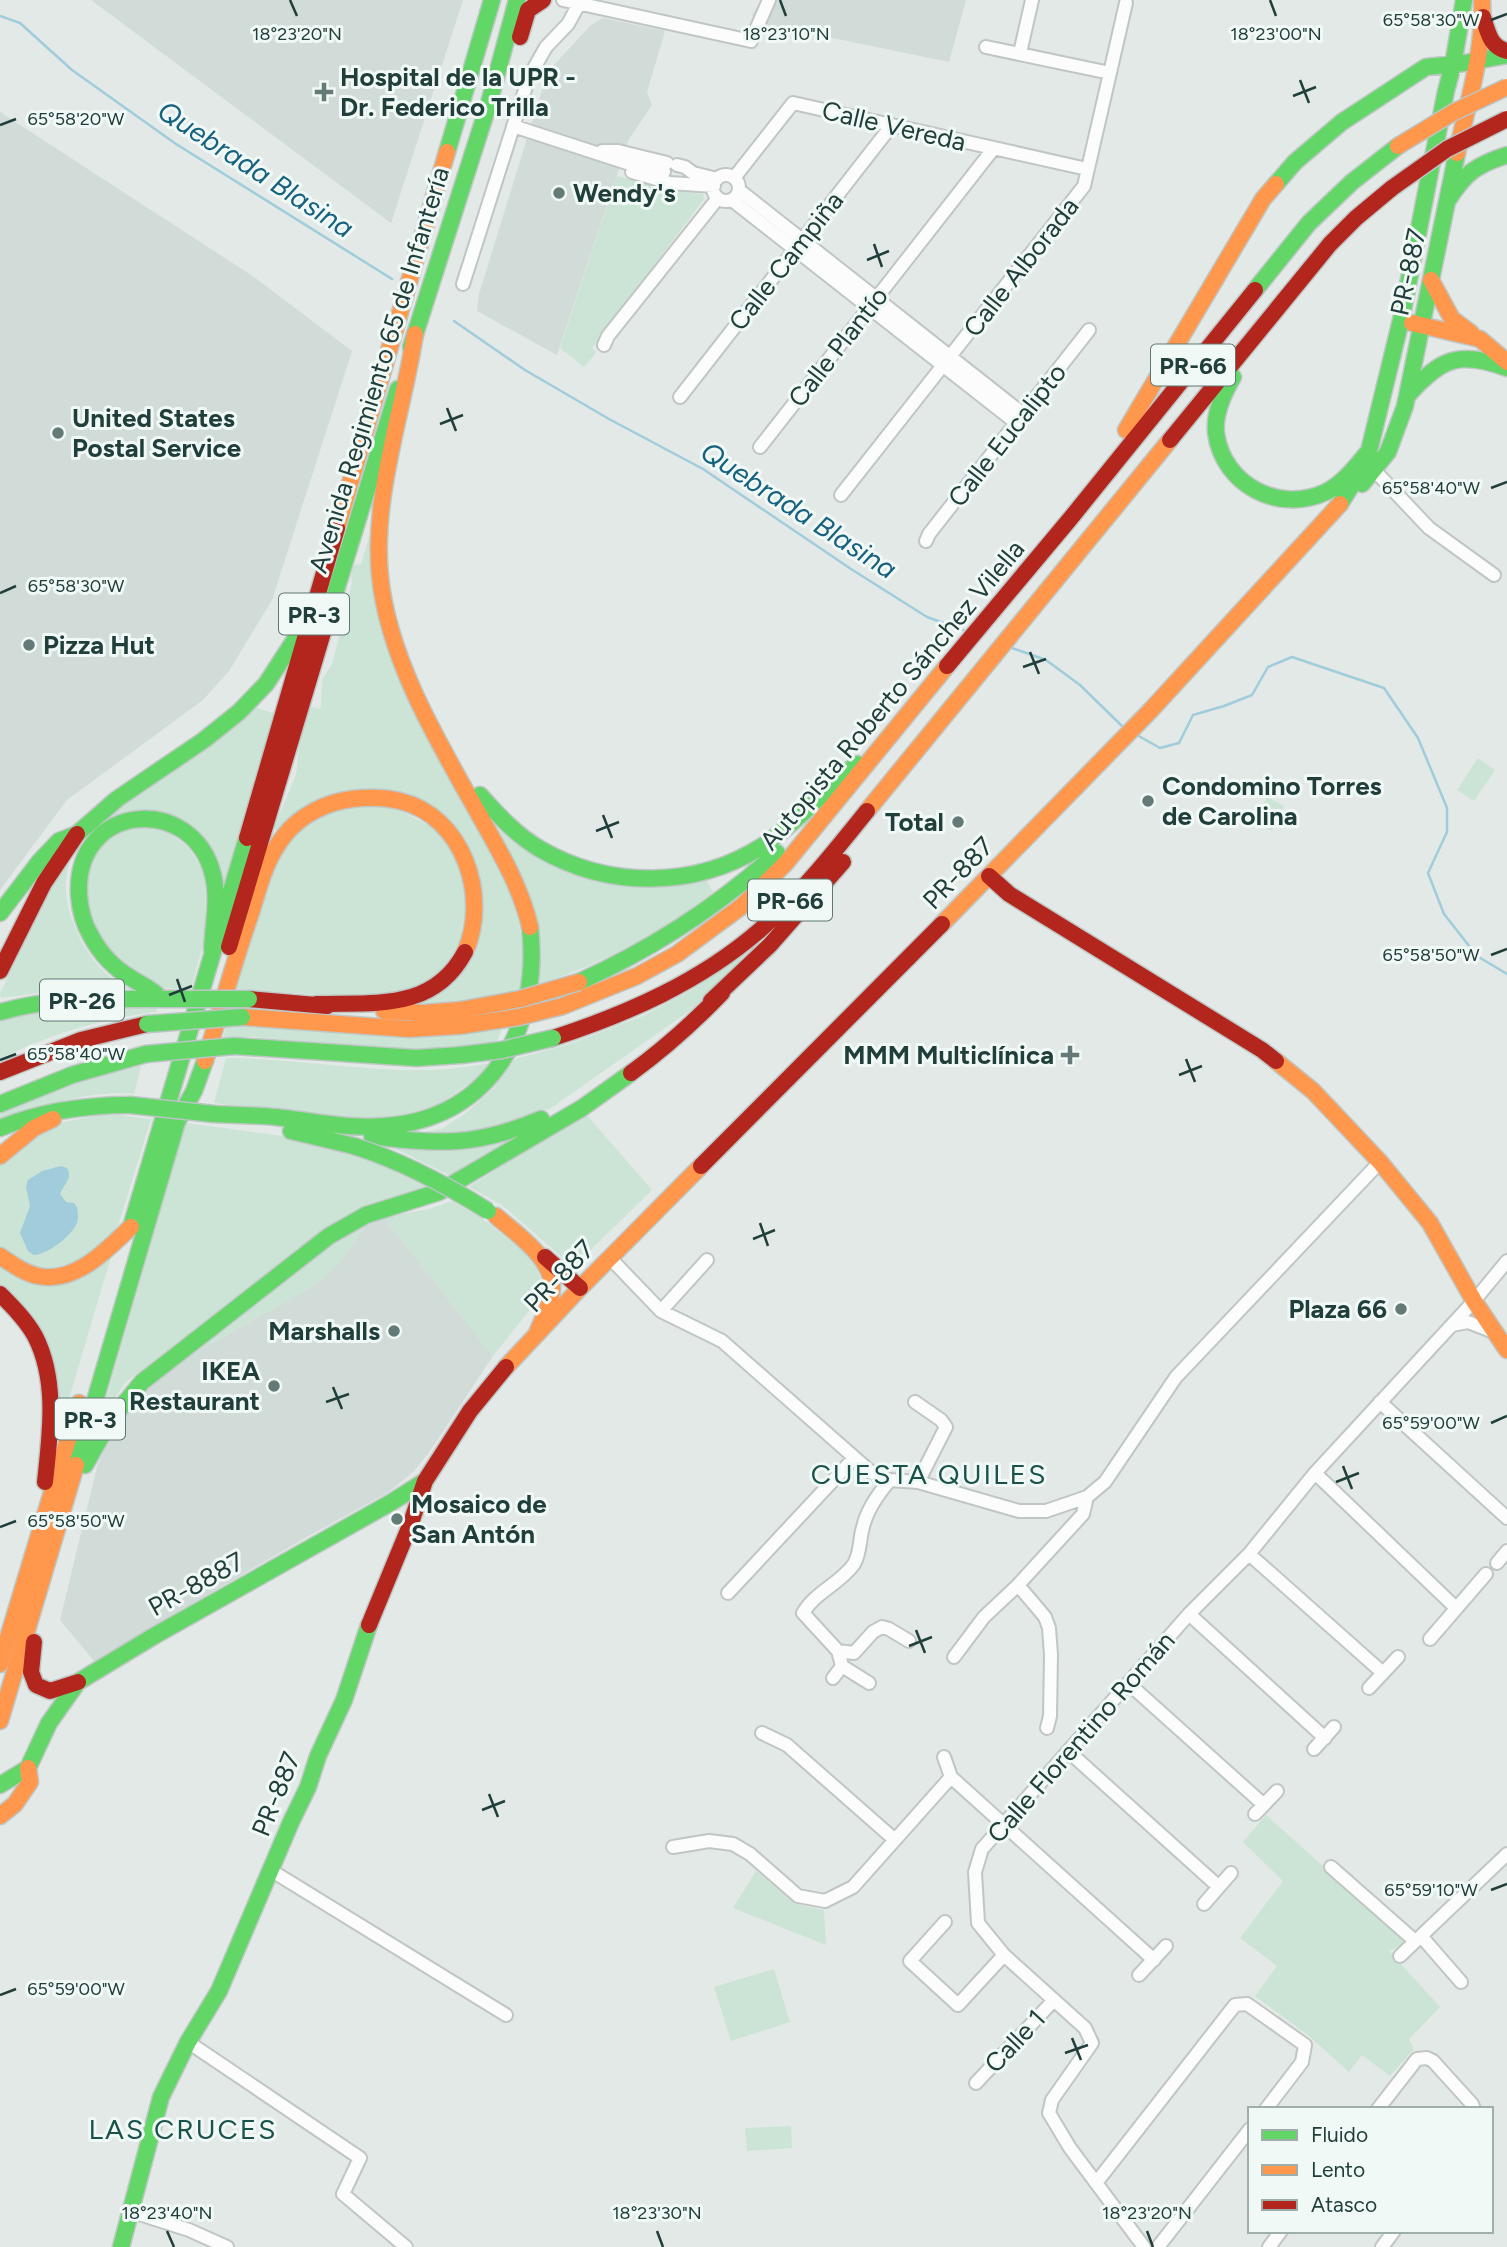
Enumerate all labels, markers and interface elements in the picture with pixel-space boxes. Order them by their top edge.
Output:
text: 65°58'30"W [1383,9,1480,31]
text: 18°23'20"N [252,23,342,45]
text: 18°23'10"N [742,23,830,45]
text: 18°23'00"N [1230,23,1322,45]
place label: Hospital de la UPR - Dr. Federico Trilla [340,61,576,123]
marker: Hospital de la UPR - Dr. Federico Trilla [314,82,334,102]
water label: Quebrada Blasina [152,93,360,245]
street label: Calle Vereda [819,94,969,158]
text: 65°58'20"W [28,108,125,130]
street label: Avenida Regimiento 65 de Infantería [302,163,456,577]
place label: Wendy's [573,177,676,209]
marker: Wendy's [551,185,567,201]
street label: Calle Campiña [722,185,850,337]
street label: Calle Alborada [957,191,1085,343]
street label: PR-887 [1383,226,1433,318]
street label: Calle Plantío [781,281,895,413]
road number: PR-66 [1151,344,1235,386]
street label: Calle Eucalipto [941,357,1073,513]
place label: United States Postal Service [72,402,241,464]
marker: United States Postal Service [50,425,66,441]
water label: Quebrada Blasina [695,434,903,586]
text: 65°58'40"W [1382,477,1481,499]
street label: Autopista Roberto Sánchez Vilella [753,533,1031,857]
text: 65°58'30"W [28,575,125,597]
road number: PR-3 [279,594,349,634]
place label: Pizza Hut [43,629,155,661]
marker: Pizza Hut [21,637,37,653]
place label: Condomino Torres de Carolina [1162,770,1382,832]
marker: Condomino Torres de Carolina [1140,793,1156,809]
place label: Total [885,806,944,838]
marker: Total [950,814,966,830]
street label: PR-887 [916,830,1000,916]
road number: PR-66 [748,880,832,920]
text: 65°58'50"W [1382,944,1480,966]
road number: PR-26 [40,980,124,1020]
place label: MMM Multiclínica [843,1039,1054,1071]
text: 65°58'40"W [27,1043,126,1065]
marker: MMM Multiclínica [1060,1045,1080,1065]
street label: PR-887 [517,1233,601,1319]
place label: Plaza 66 [1288,1293,1387,1325]
marker: Plaza 66 [1393,1301,1409,1317]
place label: Marshalls [268,1315,380,1347]
marker: Marshalls [386,1323,402,1339]
place label: IKEA Restaurant [129,1355,260,1417]
marker: IKEA Restaurant [266,1378,282,1394]
road number: PR-3 [55,1399,125,1440]
text: 65°59'00"W [1382,1412,1480,1434]
district label: CUESTA QUILES [811,1457,1047,1491]
place label: Mosaico de San Antón [411,1488,547,1550]
text: 65°58'50"W [27,1510,125,1532]
marker: Mosaico de San Antón [389,1511,405,1527]
street label: PR-8887 [143,1545,249,1623]
street label: Calle Florentino Román [980,1625,1182,1849]
street label: PR-887 [245,1747,307,1841]
text: 65°59'10"W [1384,1879,1478,1901]
text: 65°59'00"W [27,1978,125,2000]
street label: Calle 1 [978,2003,1052,2079]
legend [1248,2107,1493,2233]
district label: LAS CRUCES [88,2112,278,2146]
text: Fluido [1311,2122,1368,2147]
text: Lento [1311,2157,1365,2182]
text: Atasco [1311,2192,1377,2217]
text: 18°23'40"N [122,2202,213,2224]
text: 18°23'30"N [612,2202,702,2224]
text: 18°23'20"N [1102,2202,1192,2224]

